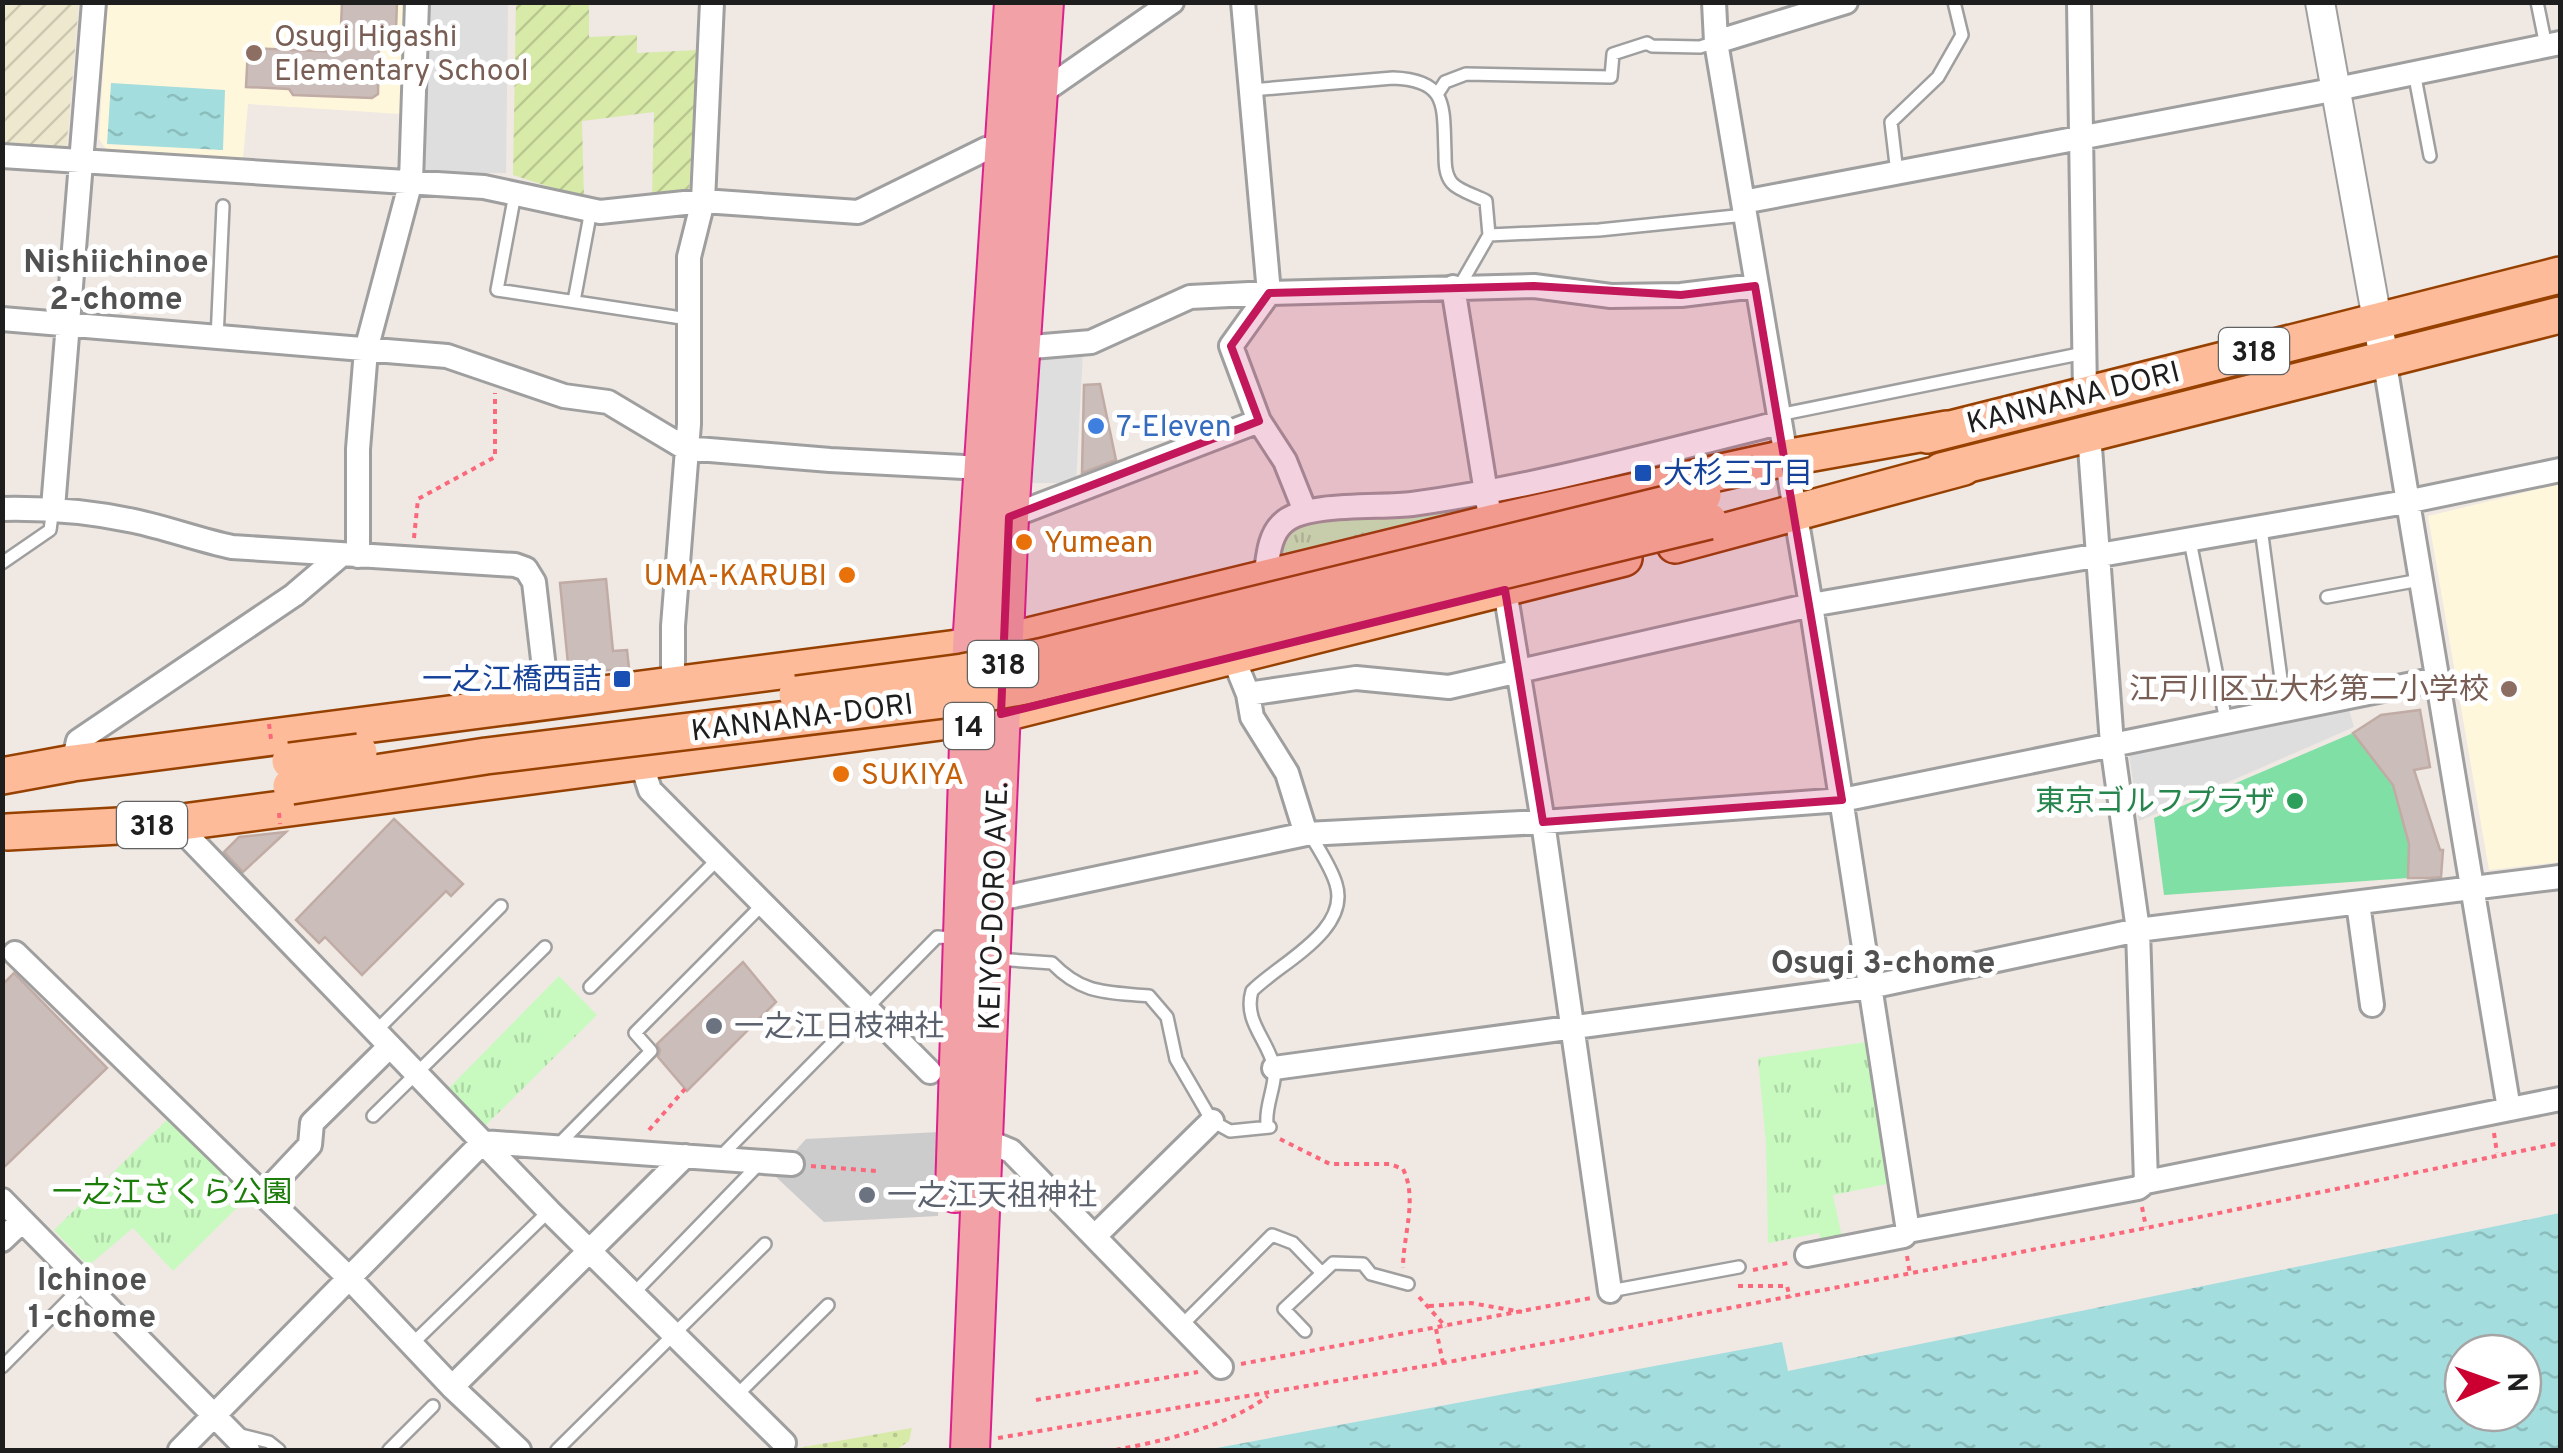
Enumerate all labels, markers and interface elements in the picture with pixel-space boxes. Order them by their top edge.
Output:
place label: Osugi Higashi Elementary School [274,20,529,91]
marker: Osugi Higashi Elementary School [243,42,265,64]
district label: Nishiichinoe 2-chome [23,244,209,321]
road number: 318 [2219,328,2289,374]
street label: KANNANA DORI [1963,355,2184,444]
place label: 7-Eleven [1116,410,1232,447]
marker: 7-Eleven [1085,415,1107,437]
place label: 大杉三丁目 [1663,457,1813,494]
marker: 大杉三丁目 [1632,462,1654,484]
place label: Yumean [1044,526,1153,563]
marker: Yumean [1013,531,1035,553]
place label: UMA-KARUBI [643,559,827,596]
marker: UMA-KARUBI [836,564,858,586]
road number: 318 [968,641,1038,687]
place label: 一之江橋西詰 [422,663,602,700]
marker: 一之江橋西詰 [611,668,633,690]
place label: 江戸川区立大杉第二小学校 [2129,673,2489,710]
marker: 江戸川区立大杉第二小学校 [2498,678,2520,700]
street label: KANNANA-DORI [689,687,916,751]
road number: 14 [944,703,994,749]
place label: SUKIYA [861,758,964,795]
marker: SUKIYA [830,763,852,785]
street label: KEIYO-DORO AVE. [973,781,1018,1031]
place label: 東京ゴルフプラザ [2035,785,2275,822]
marker: 東京ゴルフプラザ [2284,790,2306,812]
road number: 318 [117,802,187,848]
district label: Osugi 3-chome [1771,945,1995,985]
place label: 一之江日枝神社 [734,1010,944,1047]
marker: 一之江日枝神社 [703,1015,725,1037]
park label: 一之江さくら公園 [52,1176,292,1213]
place label: 一之江天祖神社 [887,1179,1097,1216]
marker: 一之江天祖神社 [856,1184,878,1206]
district label: Ichinoe 1-chome [28,1262,156,1339]
north arrow [2443,1333,2543,1433]
text: N [2497,1372,2533,1393]

